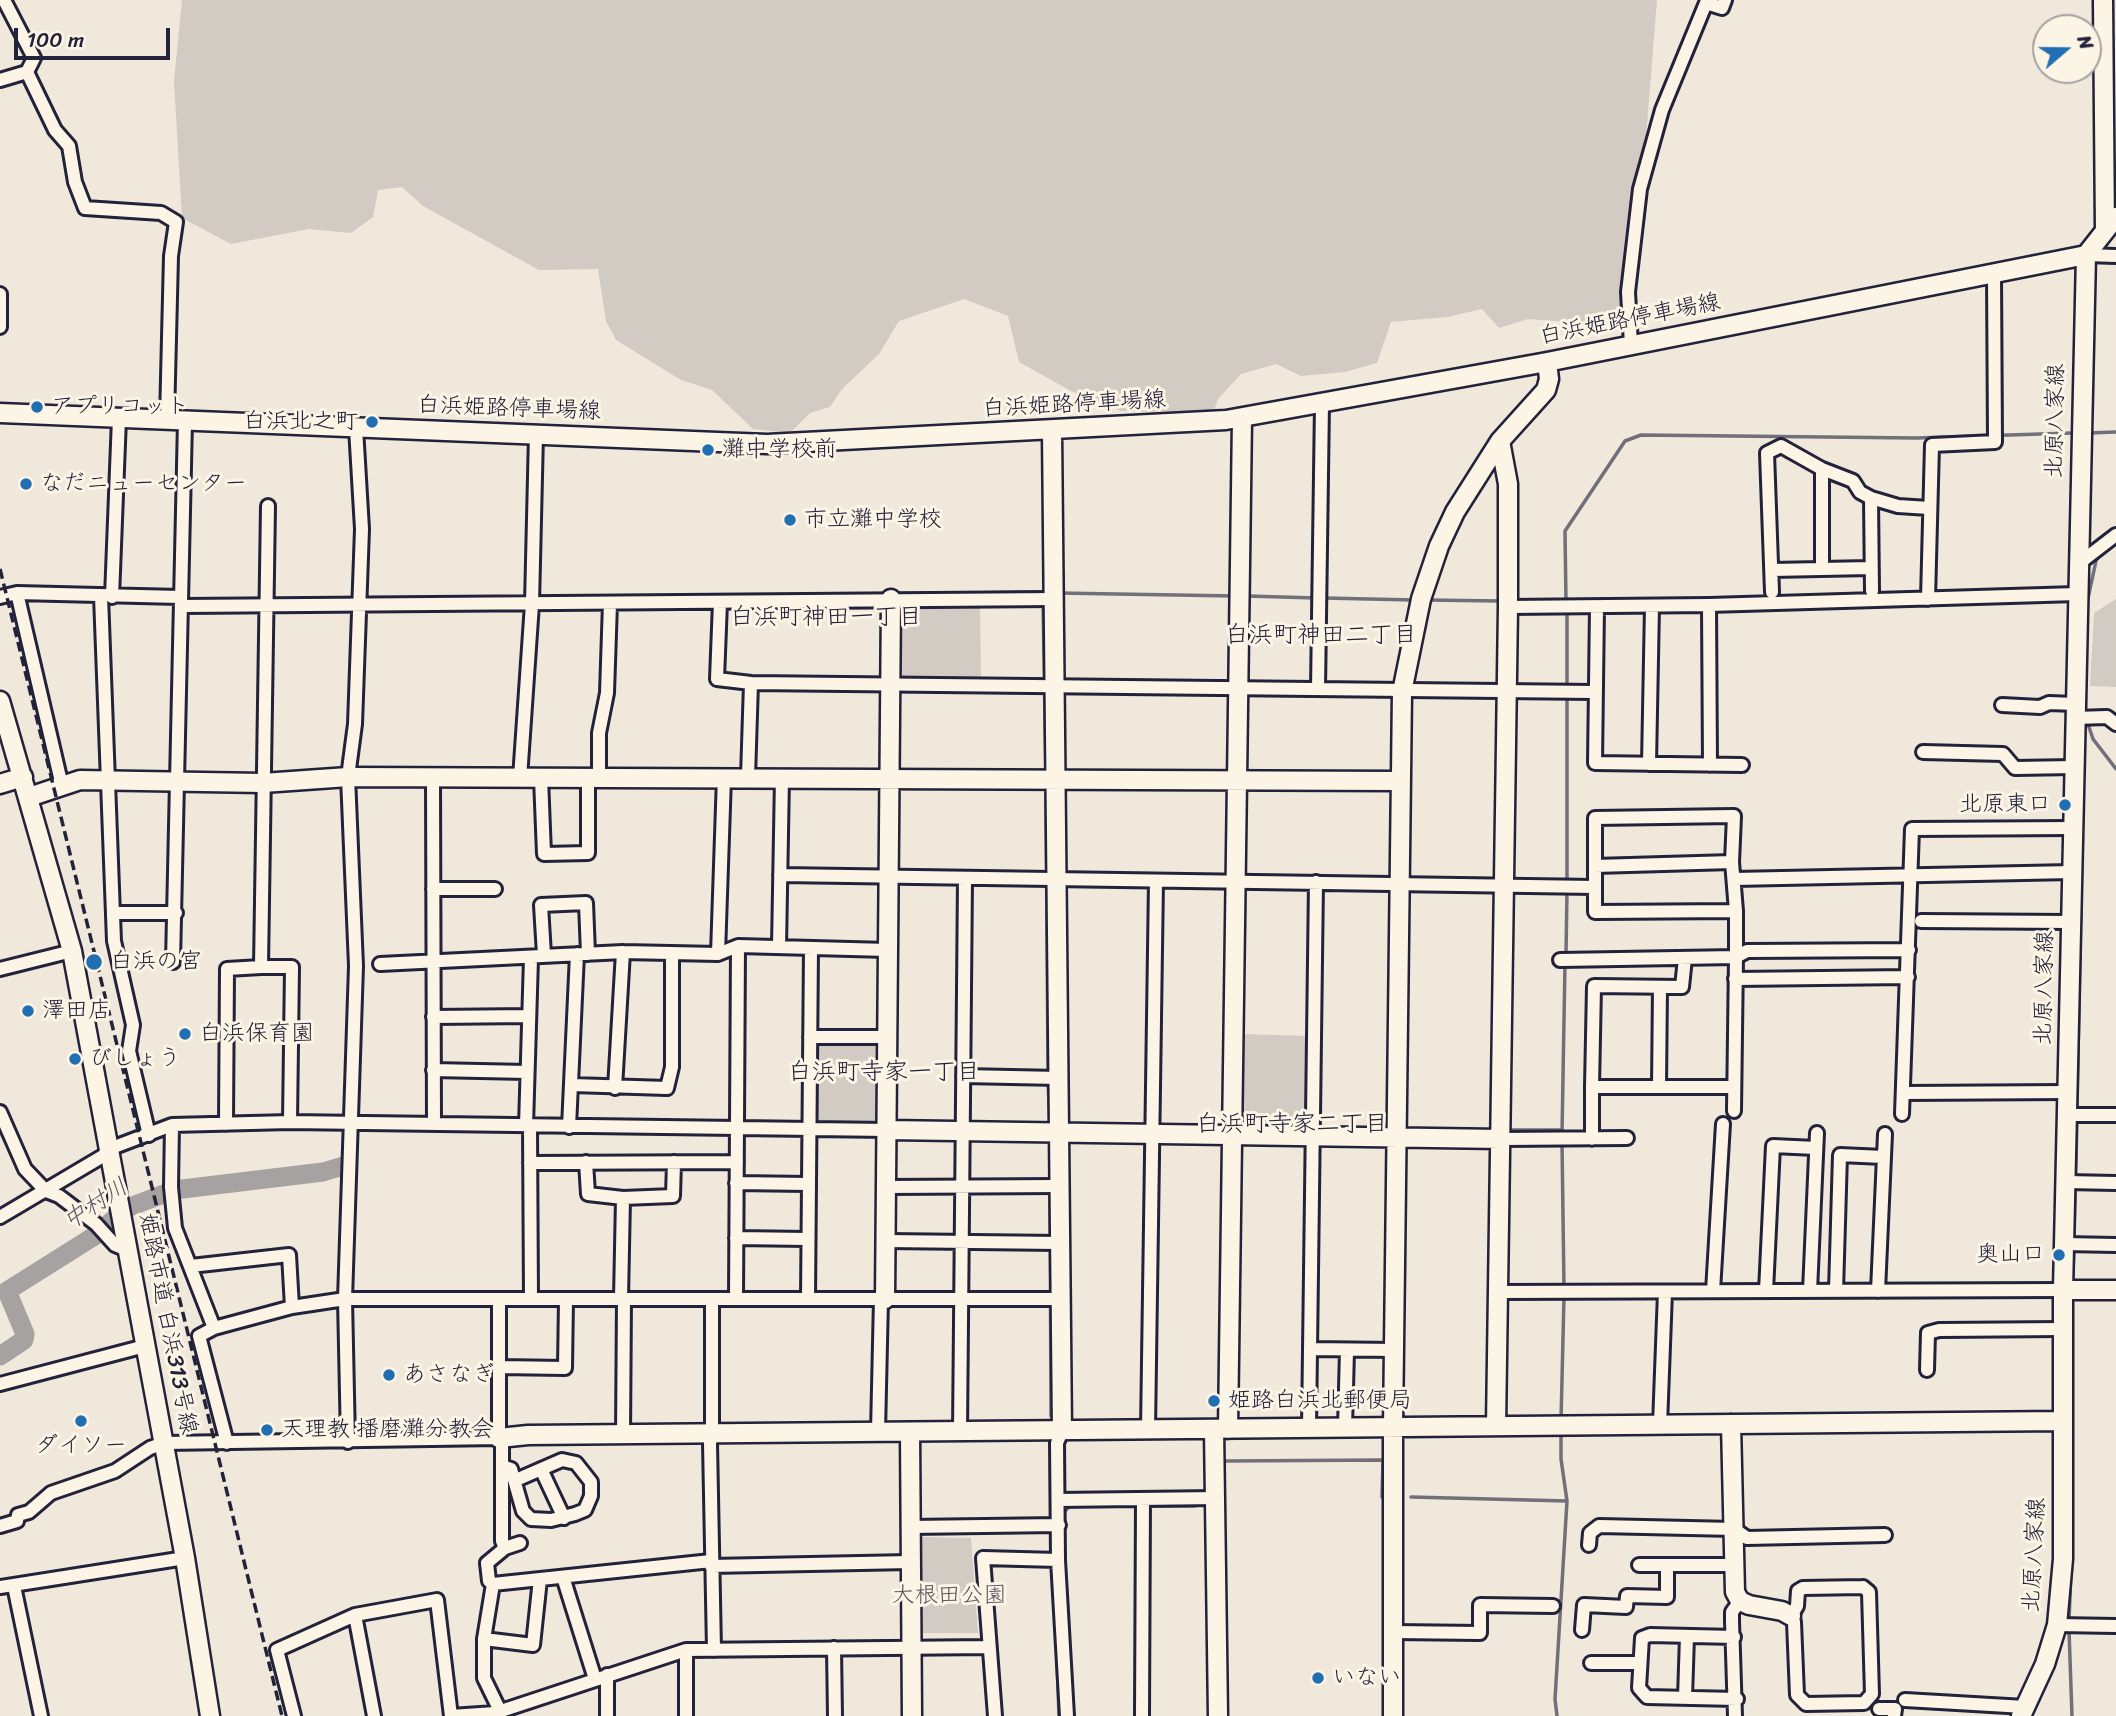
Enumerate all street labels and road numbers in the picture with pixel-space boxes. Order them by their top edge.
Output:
street label: 白浜姫路停車場線 [1537,289,1723,351]
street label: 北原八家線 [2041,363,2071,479]
street label: 白浜姫路停車場線 [981,386,1167,424]
street label: 白浜姫路停車場線 [417,392,601,426]
street label: 北原八家線 [2030,930,2060,1046]
street label: 姫路市道 白浜313号線 [132,1211,202,1437]
street label: 北原八家線 [2018,1497,2052,1613]

